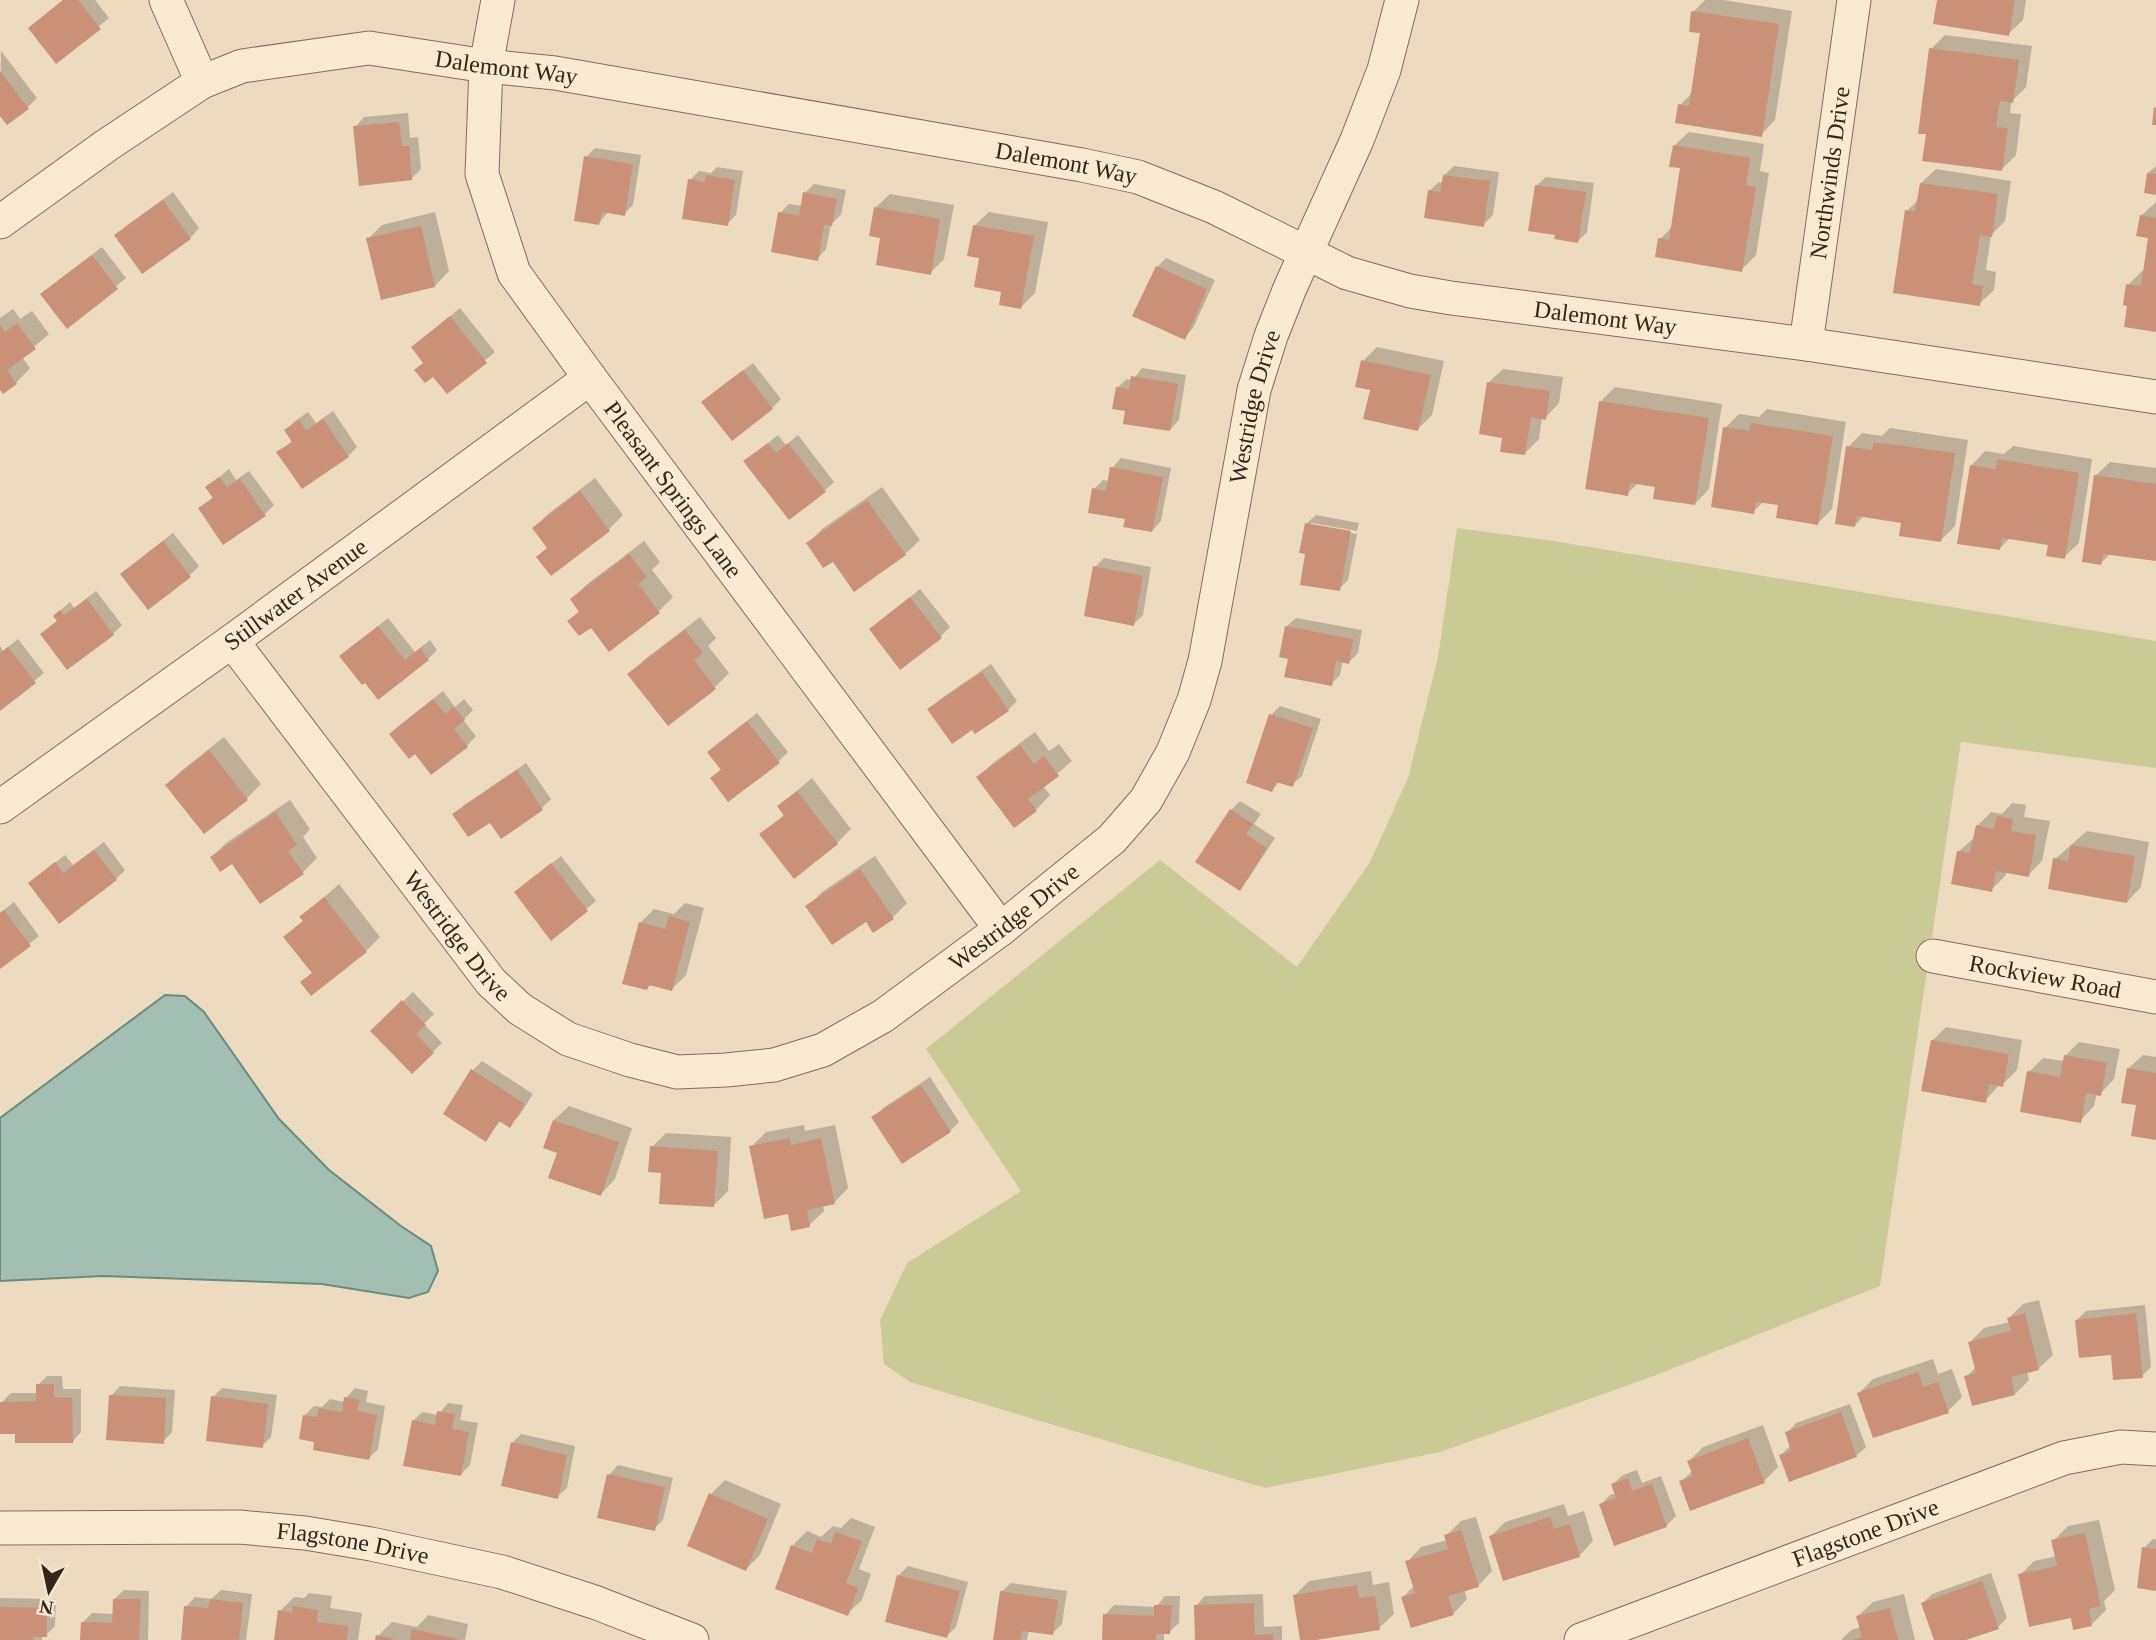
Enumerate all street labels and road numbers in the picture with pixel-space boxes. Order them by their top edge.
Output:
street label: Dalemont Way [433,45,580,90]
street label: Northwinds Drive [1805,85,1855,261]
street label: Dalemont Way [993,137,1139,189]
street label: Dalemont Way [1532,296,1678,340]
street label: Westridge Drive [1224,326,1285,486]
street label: Pleasant Springs Lane [599,396,747,583]
street label: Stillwater Avenue [219,533,372,655]
street label: Westridge Drive [944,858,1084,976]
street label: Westridge Drive [398,866,516,1006]
street label: Rockview Road [1967,950,2123,1003]
street label: Flagstone Drive [1789,1493,1942,1572]
street label: Flagstone Drive [276,1517,431,1569]

